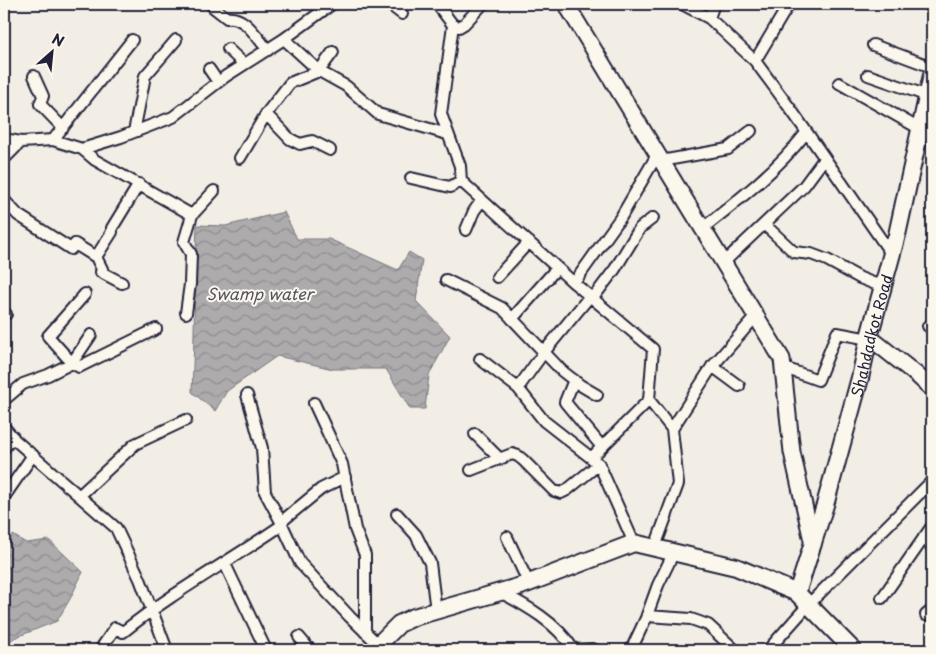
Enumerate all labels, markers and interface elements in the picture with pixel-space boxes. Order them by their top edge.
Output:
north arrow [28,28,78,78]
text: N [48,28,68,52]
street label: Shahdadkot Road [844,271,897,399]
water label: Swamp water [207,281,316,305]

